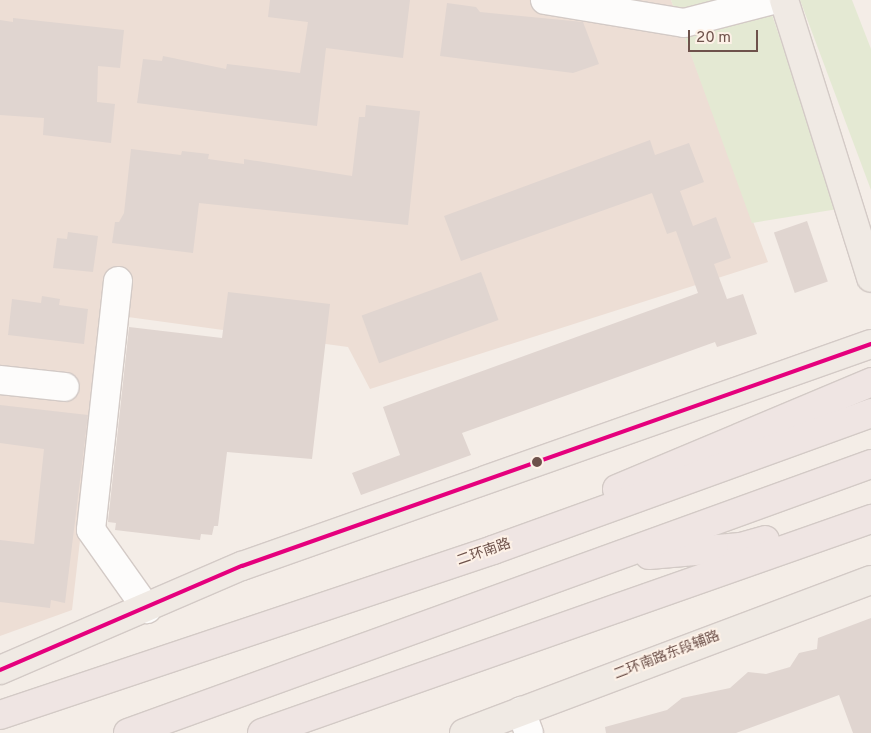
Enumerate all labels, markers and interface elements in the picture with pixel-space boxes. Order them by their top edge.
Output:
scale bar [691,20,761,52]
text: 20 m [696,29,731,48]
unlabelled marker [532,457,542,467]
street label: 二环南路 [455,536,513,570]
street label: 二环南路东段辅路 [612,628,722,684]

